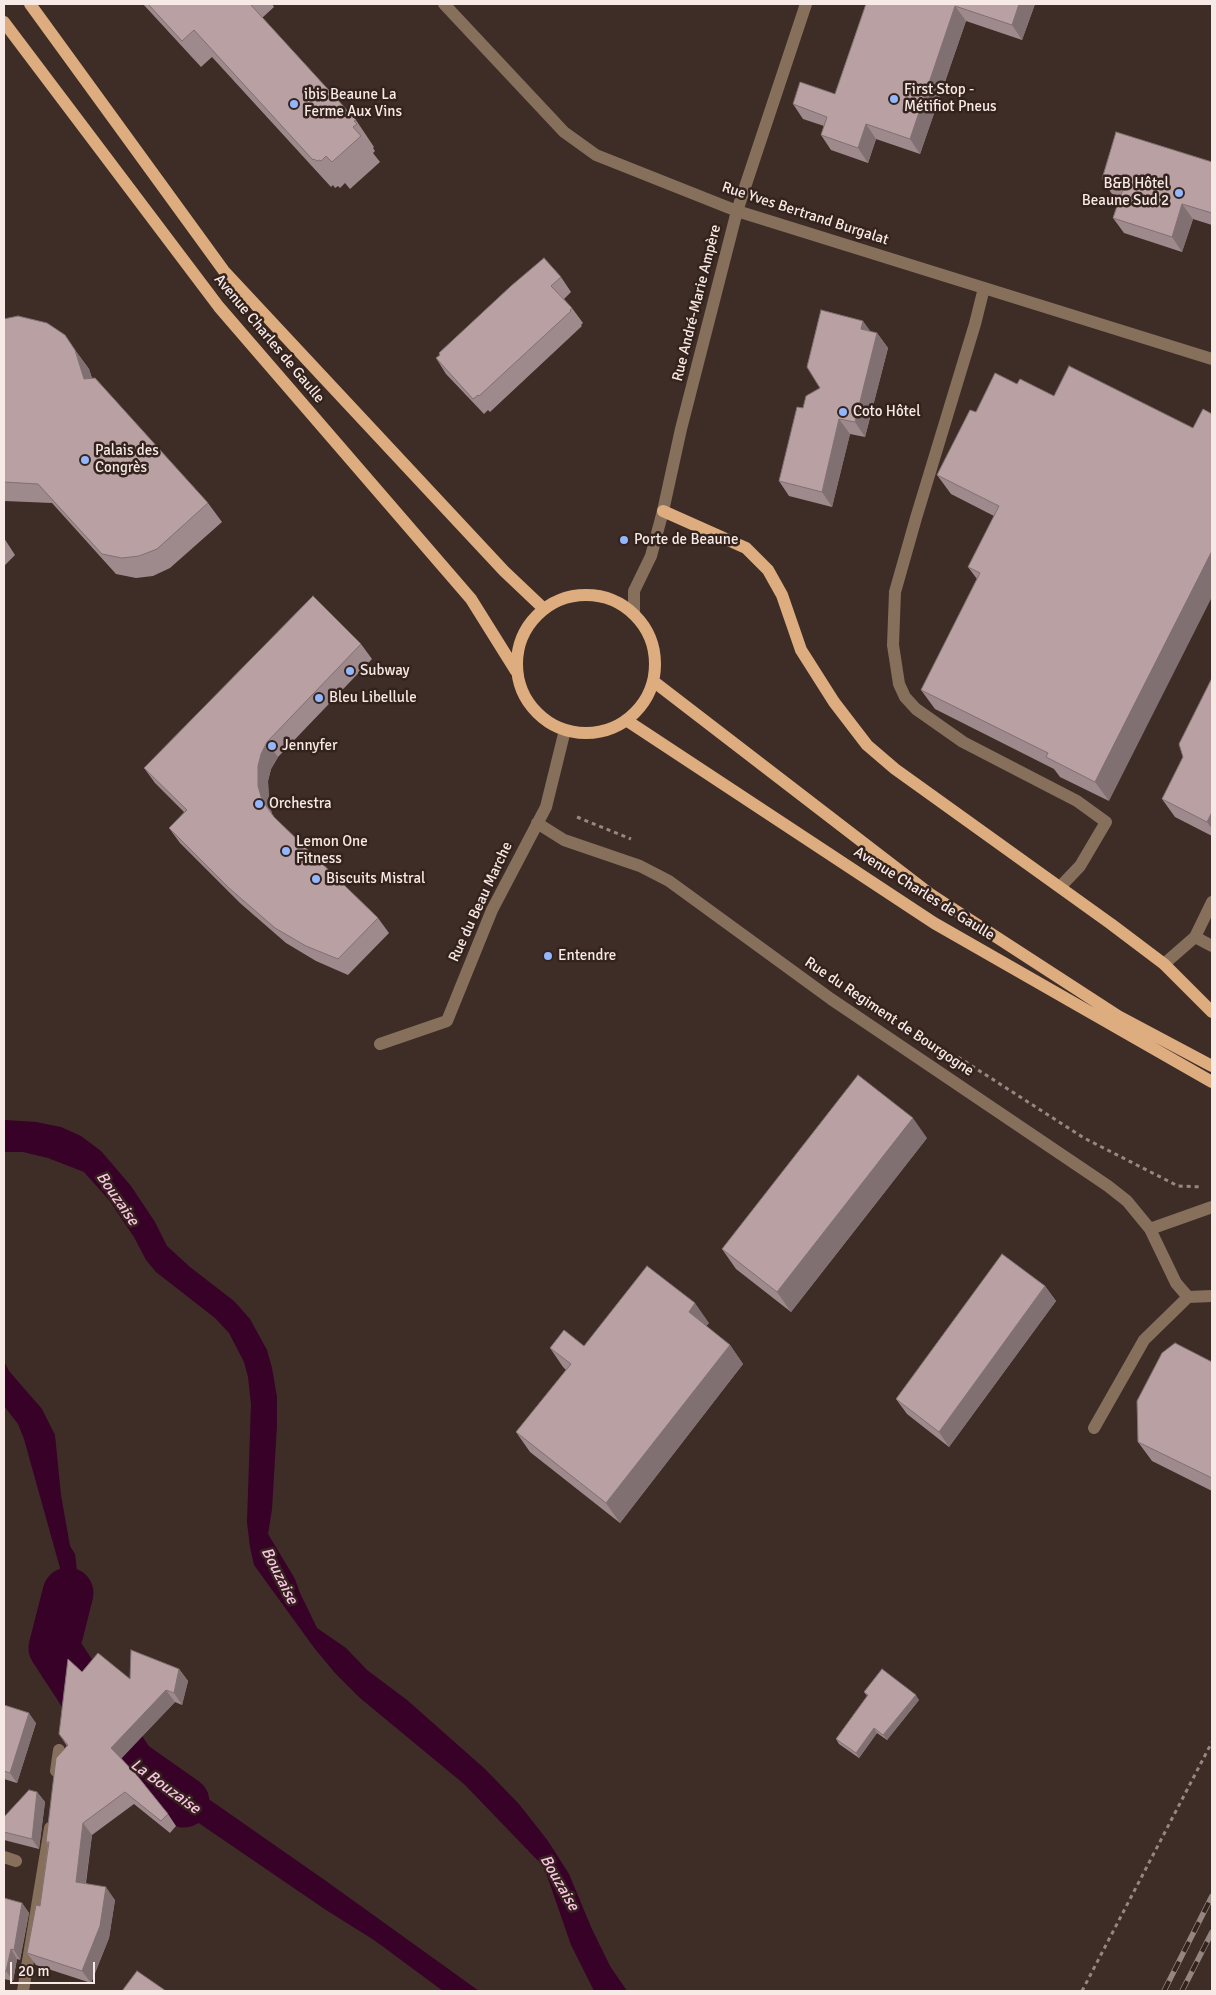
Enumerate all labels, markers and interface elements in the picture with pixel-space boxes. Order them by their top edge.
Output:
place label: First Stop - Métifiot Pneus [904,81,997,116]
place label: ibis Beaune La Ferme Aux Vins [304,86,402,121]
marker: First Stop - Métifiot Pneus [888,93,900,105]
marker: ibis Beaune La Ferme Aux Vins [288,98,300,110]
place label: B&B Hôtel Beaune Sud 2 [1082,175,1169,210]
street label: Rue Yves Bertrand Burgalat [719,179,891,249]
marker: B&B Hôtel Beaune Sud 2 [1173,187,1185,199]
street label: Rue André-Marie Ampère [669,223,725,383]
street label: Avenue Charles de Gaulle [210,271,328,407]
place label: Coto Hôtel [853,403,921,421]
marker: Coto Hôtel [837,406,849,418]
place label: Palais des Congrès [95,442,159,477]
marker: Palais des Congrès [79,454,91,466]
place label: Porte de Beaune [634,531,738,549]
marker: Porte de Beaune [618,534,630,546]
place label: Subway [360,662,410,680]
marker: Subway [344,665,356,677]
place label: Bleu Libellule [329,689,417,707]
marker: Bleu Libellule [313,692,325,704]
place label: Jennyfer [282,737,337,755]
marker: Jennyfer [266,740,278,752]
place label: Orchestra [269,795,332,813]
marker: Orchestra [253,798,265,810]
place label: Lemon One Fitness [296,833,368,868]
street label: Rue du Beau Marche [445,839,517,965]
street label: Avenue Charles de Gaulle [850,843,998,945]
marker: Lemon One Fitness [280,845,292,857]
place label: Biscuits Mistral [326,870,425,888]
marker: Biscuits Mistral [310,873,322,885]
place label: Entendre [558,947,616,965]
marker: Entendre [542,950,554,962]
street label: Rue du Regiment de Bourgogne [801,954,977,1080]
water label: Bouzaise [92,1168,142,1230]
water label: Bouzaise [257,1544,301,1608]
water label: La Bouzaise [127,1755,203,1819]
water label: Bouzaise [535,1852,583,1914]
scale bar [12,1952,98,1984]
text: 20 m [18,1962,49,1980]

